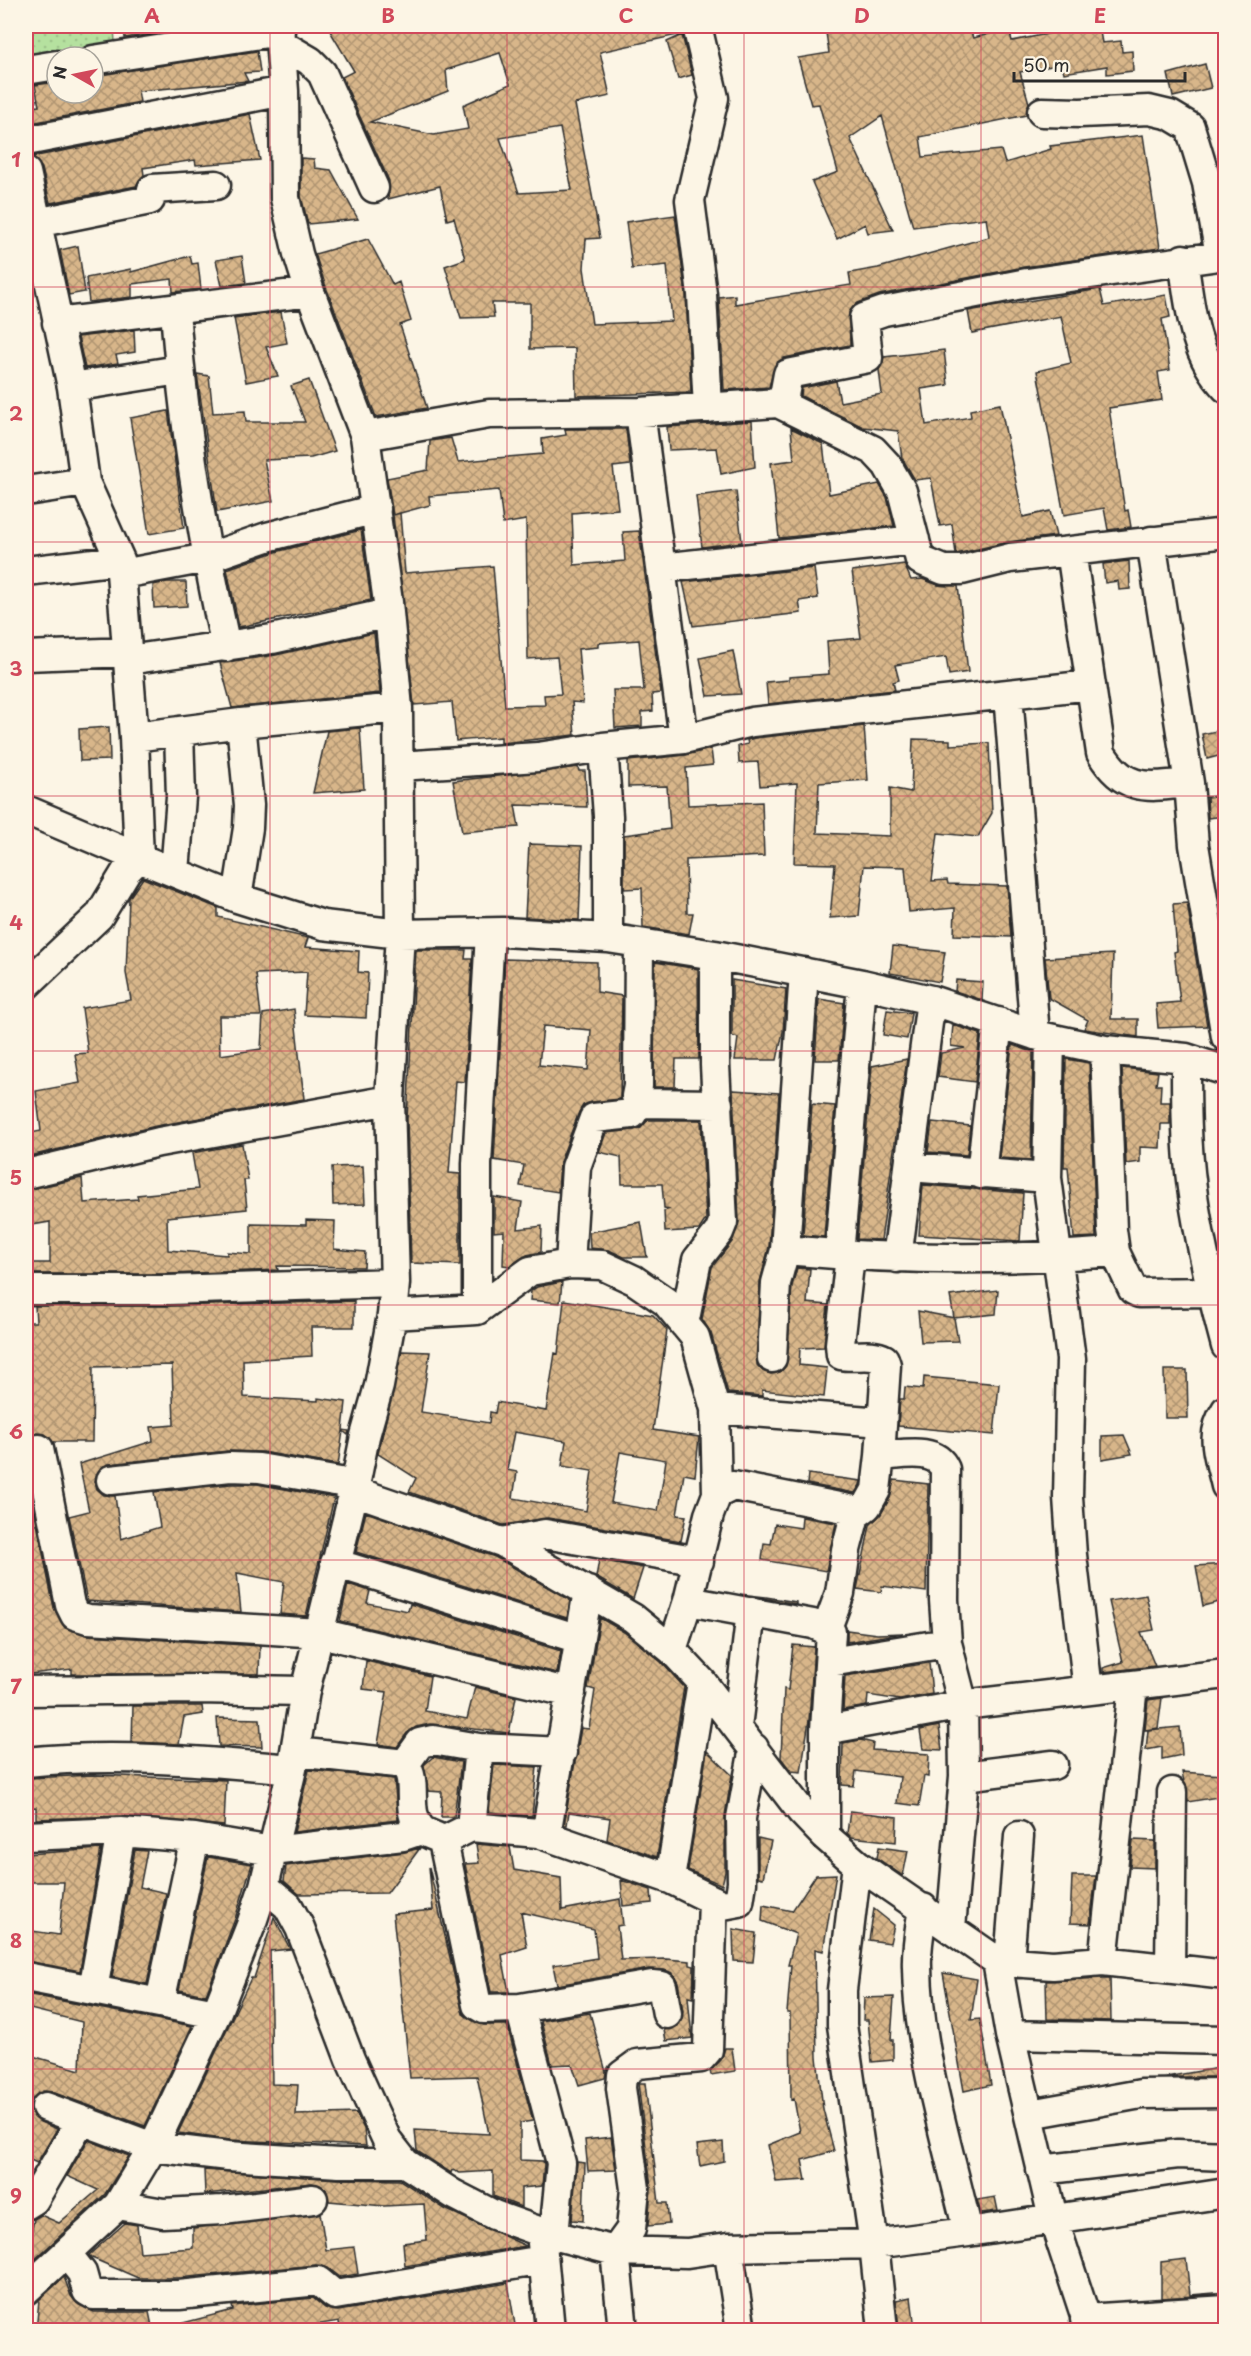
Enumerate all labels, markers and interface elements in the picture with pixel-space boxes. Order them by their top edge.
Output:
text: A [144,0,160,30]
text: B [381,0,395,30]
text: C [618,0,634,30]
text: D [854,0,870,30]
text: E [1094,0,1106,30]
north arrow [45,45,105,105]
scale bar [1014,45,1185,83]
text: 50 m [1023,51,1070,78]
text: N [46,64,72,81]
text: 1 [11,144,21,174]
text: 2 [9,398,23,428]
text: 3 [9,653,23,683]
text: 4 [9,907,23,937]
text: 5 [10,1162,22,1192]
text: 6 [9,1416,23,1446]
text: 7 [10,1671,22,1701]
text: 8 [10,1925,22,1955]
text: 9 [10,2180,22,2210]

